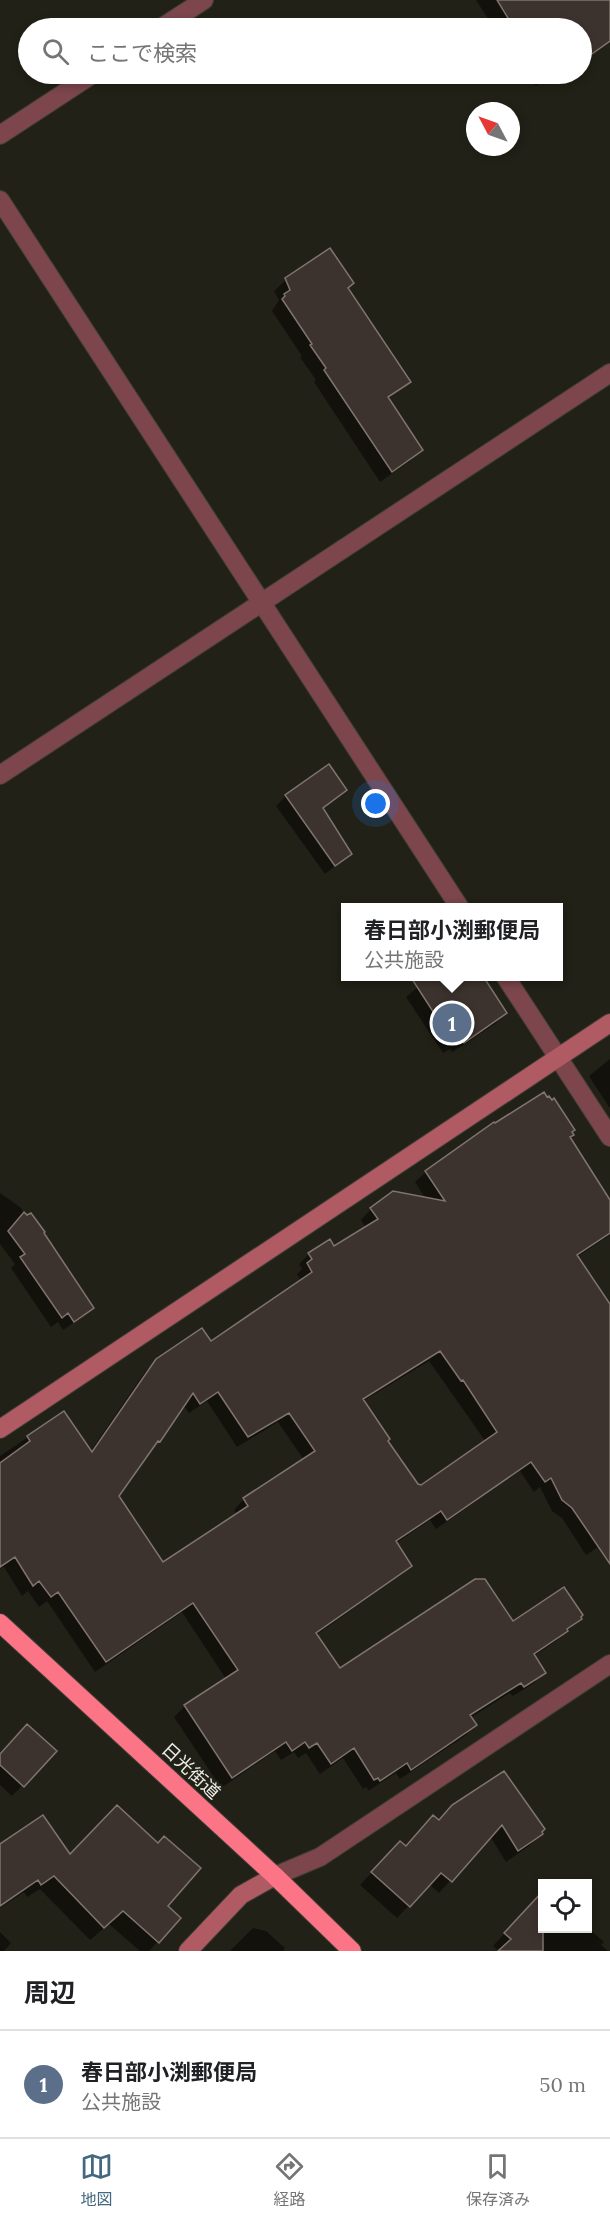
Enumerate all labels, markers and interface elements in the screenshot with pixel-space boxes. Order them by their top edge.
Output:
search box [18,18,592,84]
icon: search [39,35,72,68]
text: ここで検索 [87,39,197,67]
north arrow [466,102,520,156]
your location [361,789,390,818]
popup [341,903,563,981]
text: 春日部小渕郵便局 [364,916,540,944]
text: 公共施設 [364,947,444,972]
pin: 1 [432,1000,472,1046]
street label: 日光街道 [157,1738,226,1804]
map controls [538,1879,592,1933]
button: locate [538,1879,592,1933]
text: 周辺 [24,1976,76,2009]
text: 春日部小渕郵便局 [81,2058,257,2086]
text: 1 [39,2072,48,2097]
text: 50 m [540,2072,586,2097]
text: 公共施設 [81,2089,161,2114]
tab: 地図 [80,2150,113,2210]
tab: 経路 [273,2150,306,2210]
tab: 保存済み [466,2150,530,2210]

